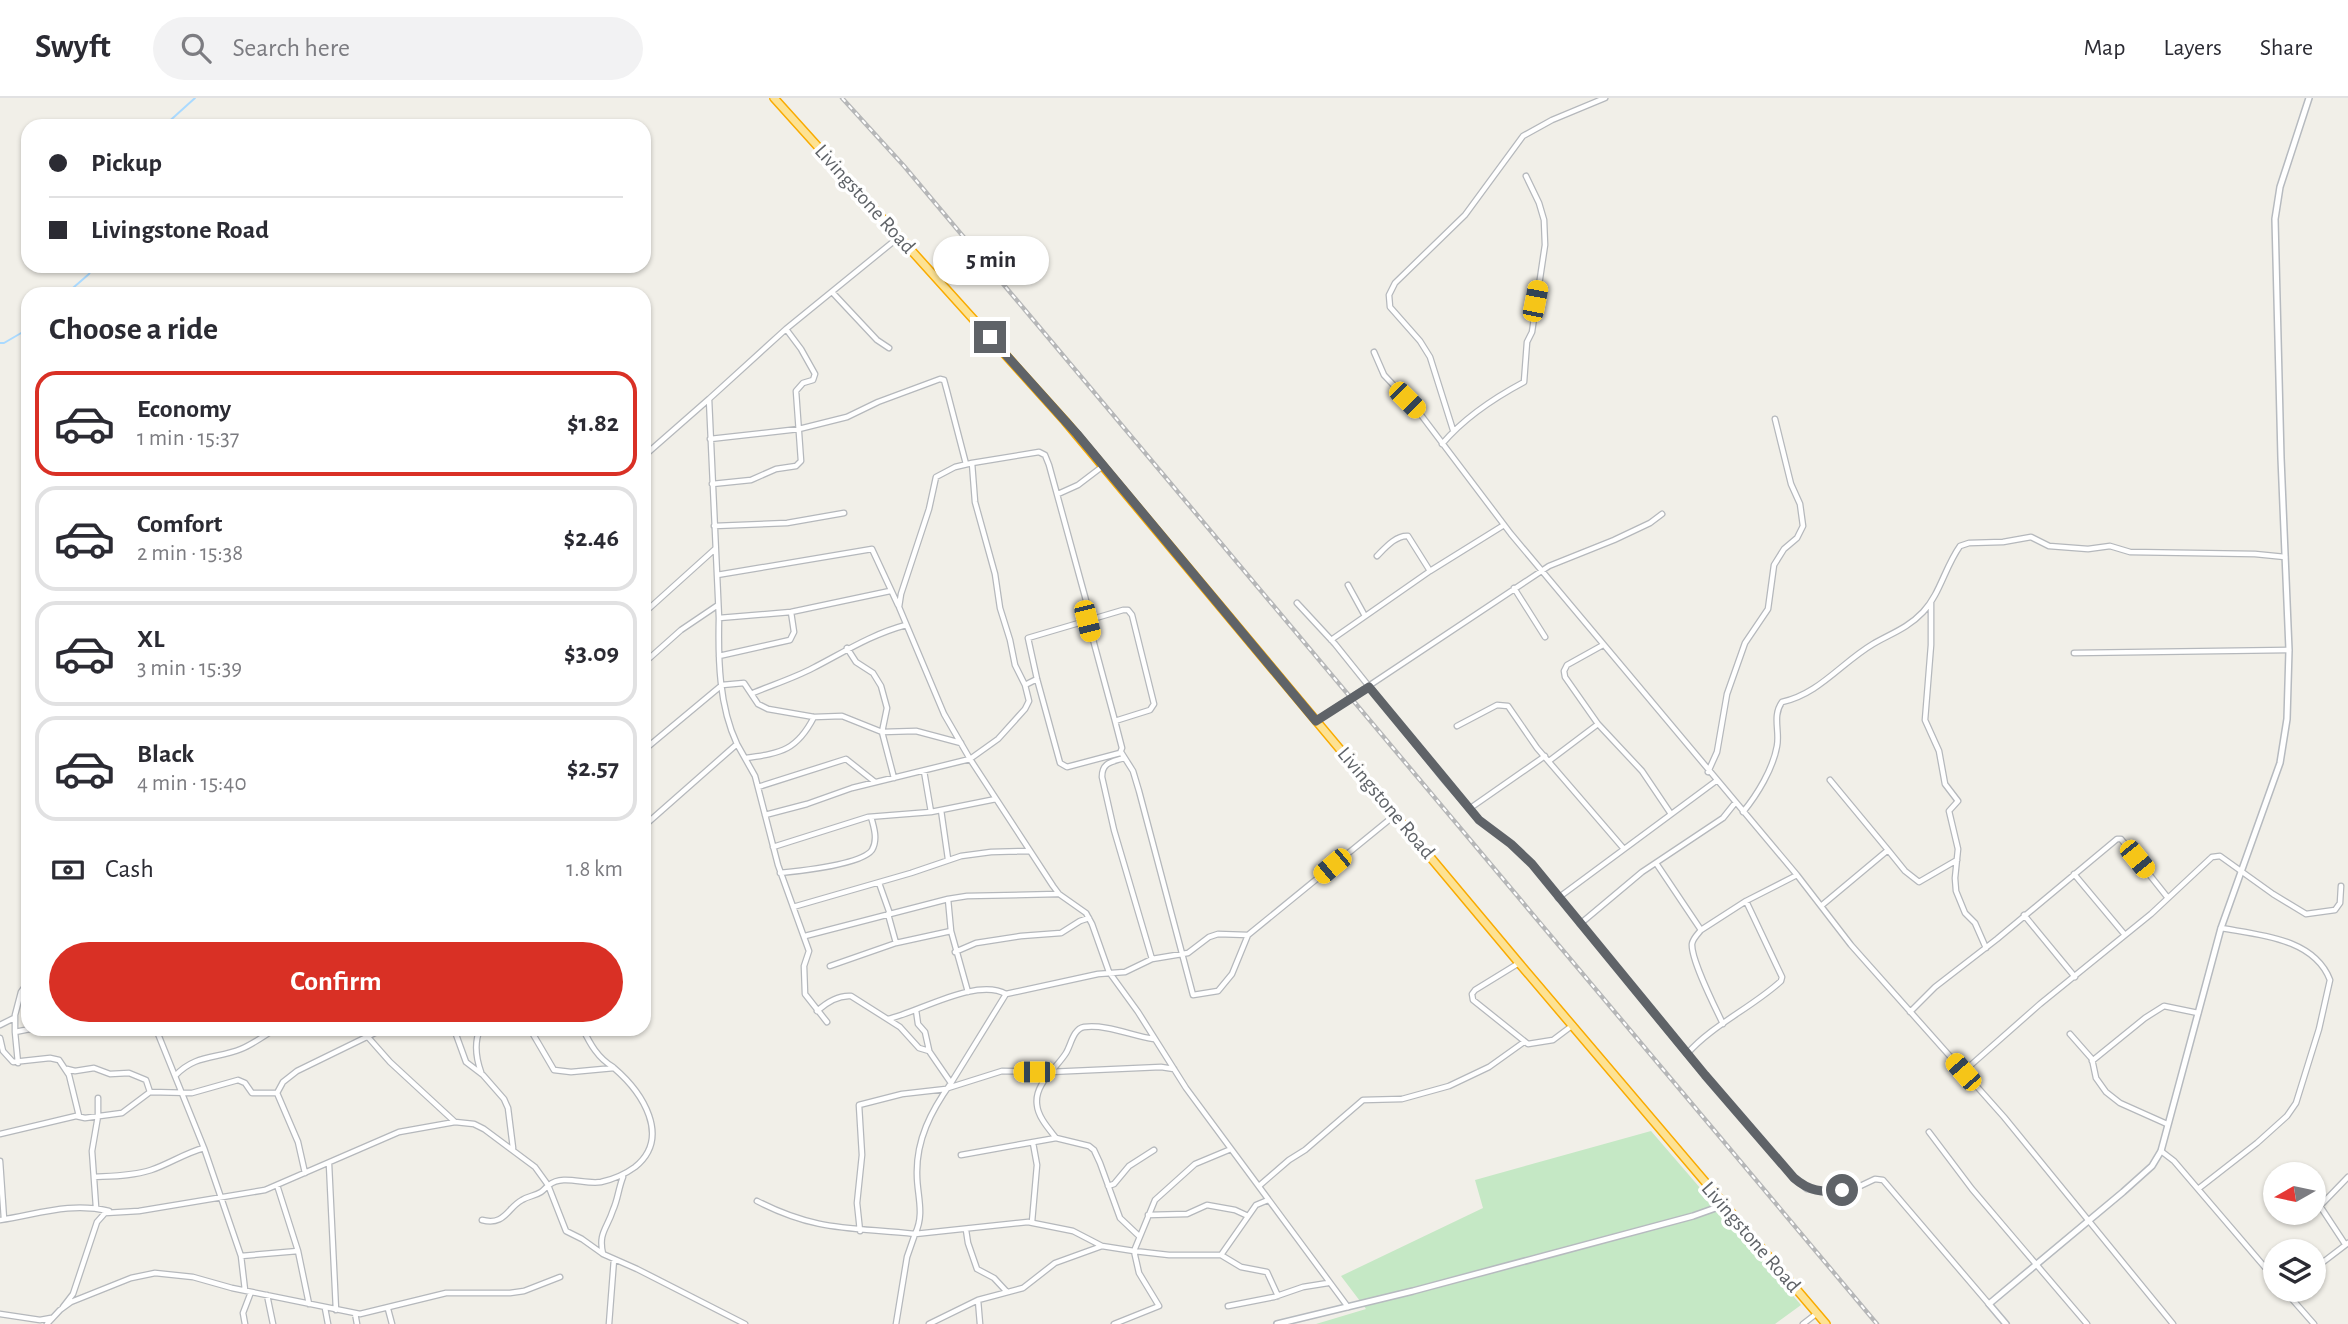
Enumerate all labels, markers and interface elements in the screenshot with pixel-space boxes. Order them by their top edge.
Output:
search box [153,17,643,80]
icon: search [177,29,215,67]
text: Swyft [35,31,111,64]
text: Search here [233,35,350,61]
text: Map [2083,36,2125,60]
text: Layers [2163,36,2222,60]
text: Share [2260,36,2313,60]
street label: Livingstone Road [811,140,919,258]
text: Pickup [91,150,162,176]
text: Livingstone Road [91,217,269,243]
callout: 5 min [932,236,1048,285]
text: 5 min [966,249,1016,272]
car [1521,278,1550,324]
text: Choose a ride [49,313,218,345]
route end [974,321,1006,353]
car [1385,378,1430,422]
icon: car [53,392,116,455]
text: Economy [137,396,231,422]
text: $1.82 [567,410,619,436]
text: 1 min · 15:37 [137,427,239,450]
icon: car [53,507,116,570]
text: Comfort [137,511,222,537]
text: $2.46 [563,525,619,551]
text: 2 min · 15:38 [137,542,243,565]
car [1072,598,1103,644]
icon: car [53,622,116,685]
text: XL [137,626,164,652]
text: $3.09 [564,640,619,666]
text: 3 min · 15:39 [137,657,242,680]
icon: car [53,737,116,800]
text: Black [137,741,194,767]
street label: Livingstone Road [1333,743,1439,863]
text: $2.57 [567,755,619,781]
text: 4 min · 15:40 [137,772,247,795]
car [2116,836,2159,882]
car [1310,844,1355,888]
icon: cash [49,851,87,889]
text: Cash [105,856,154,882]
text: 1.8 km [566,858,623,881]
button: Confirm [49,942,623,1022]
car [1942,1049,1985,1095]
car [1014,1062,1056,1083]
north arrow [2263,1162,2326,1225]
map controls [2263,1162,2326,1302]
route start [1826,1174,1858,1206]
street label: Livingstone Road [1698,1178,1805,1296]
button: layers [2263,1239,2326,1302]

